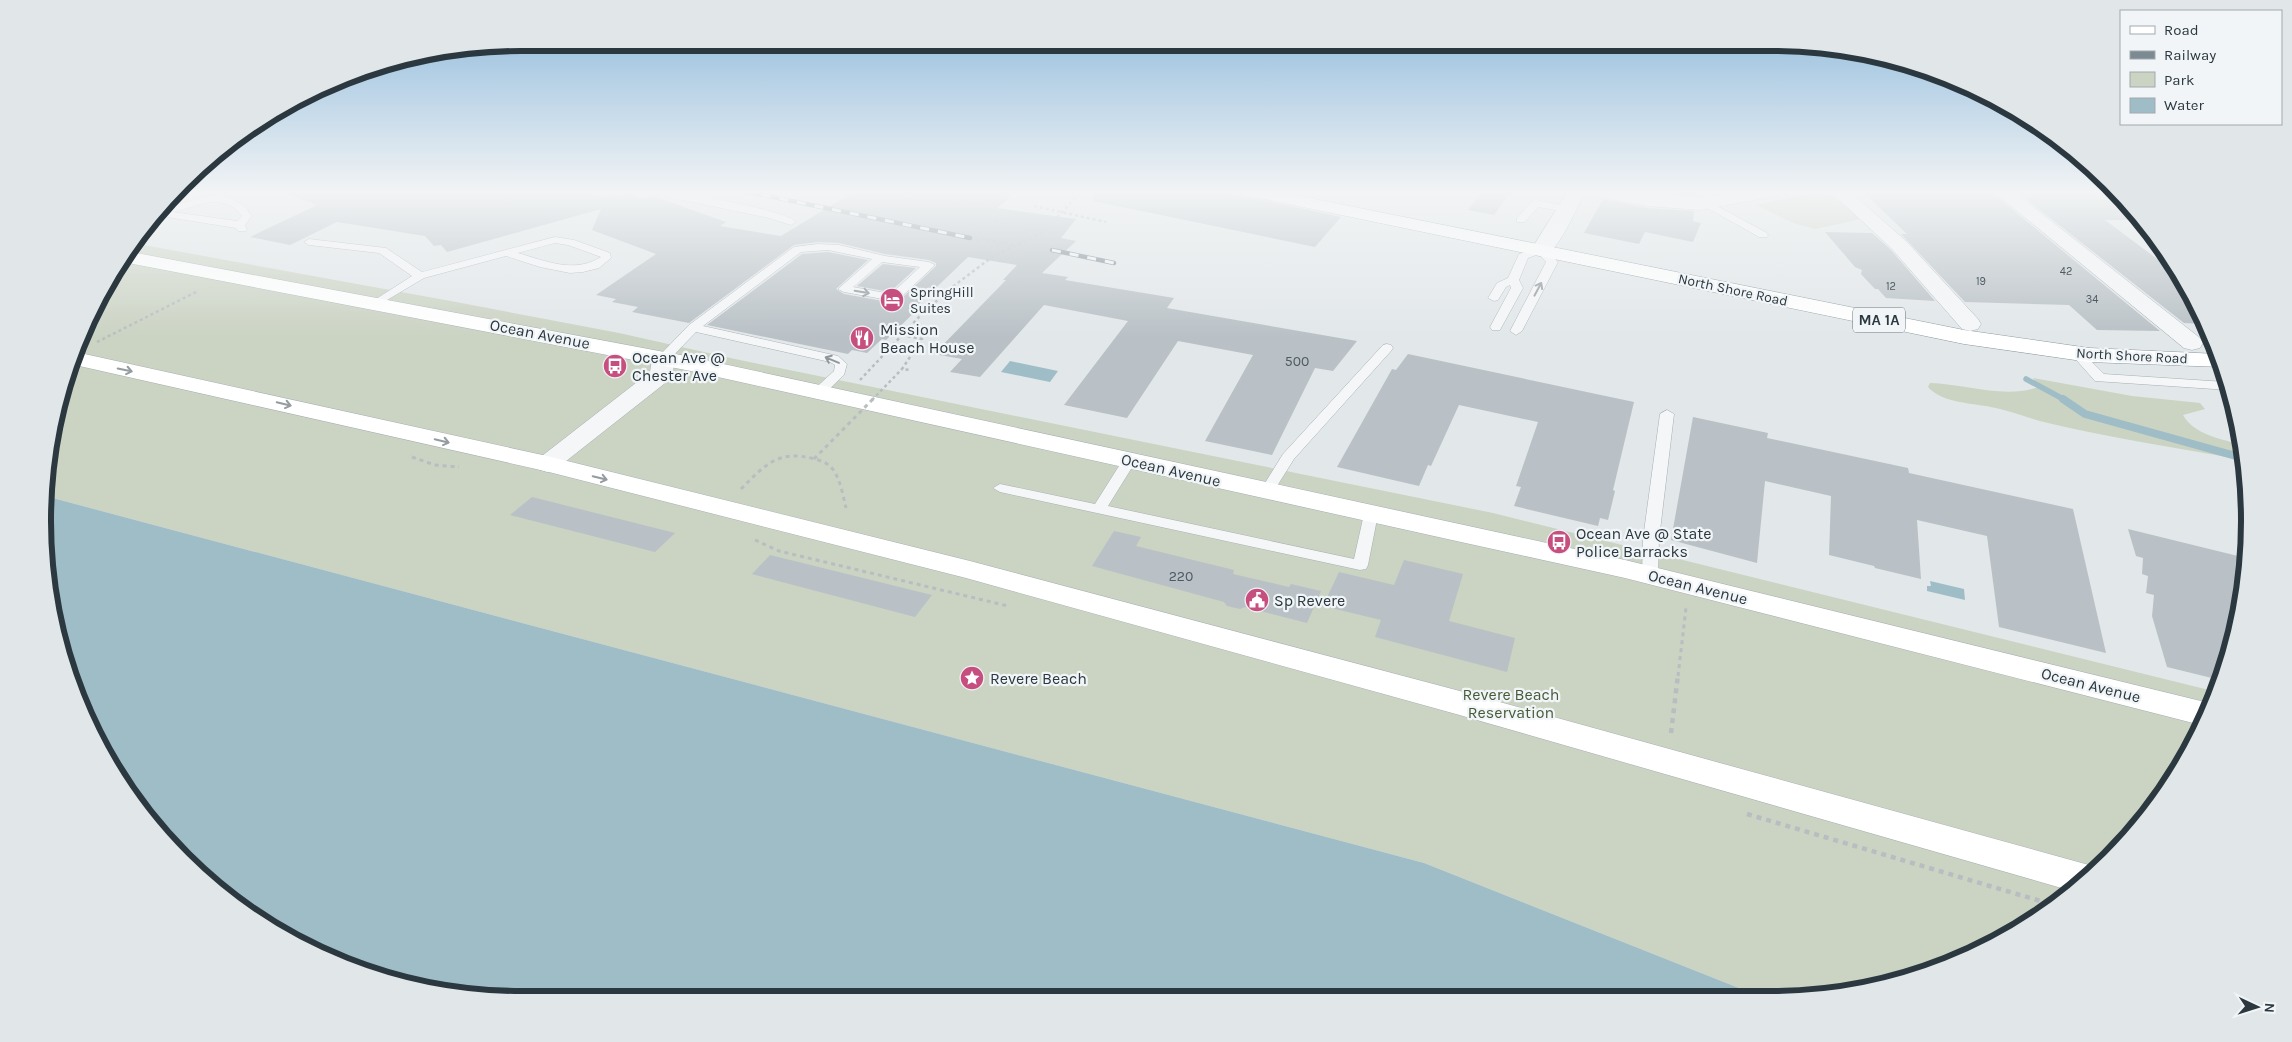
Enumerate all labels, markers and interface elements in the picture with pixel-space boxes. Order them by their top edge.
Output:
legend [2120,10,2282,125]
text: Road [2164,21,2199,39]
text: Railway [2164,46,2216,64]
text: Park [2164,71,2194,89]
text: Water [2164,96,2205,114]
house number: 42 [2060,265,2072,278]
street label: North Shore Road [1677,270,1789,310]
house number: 19 [1976,275,1986,288]
house number: 12 [1886,280,1896,293]
one-way arrow [1534,282,1543,297]
place label: SpringHill Suites [910,284,974,317]
hotel icon: SpringHill Suites [879,287,905,313]
one-way arrow [854,288,870,298]
house number: 34 [2086,293,2098,306]
road number: MA 1A [1853,308,1905,332]
street label: Ocean Avenue [488,315,592,353]
place label: Mission Beach House [880,320,974,357]
restaurant icon: Mission Beach House [849,325,875,351]
street label: North Shore Road [2076,345,2188,367]
place label: Ocean Ave @ Chester Ave [632,348,725,385]
bus stop icon: Ocean Ave @ Chester Ave [602,353,628,379]
house number: 500 [1285,353,1309,370]
one-way arrow [825,355,840,364]
one-way arrow [117,365,133,375]
one-way arrow [275,400,291,409]
one-way arrow [434,436,450,446]
street label: Ocean Avenue [1119,449,1223,491]
one-way arrow [592,474,608,483]
place label: Ocean Ave @ State Police Barracks [1576,524,1712,561]
bus stop icon: Ocean Ave @ State Police Barracks [1546,529,1572,555]
street label: Ocean Avenue [1646,565,1750,609]
house number: 220 [1169,568,1193,585]
public building icon: Sp Revere [1244,587,1270,613]
place label: Sp Revere [1274,591,1345,610]
street label: Ocean Avenue [2039,663,2143,707]
place icon: Revere Beach [959,665,985,691]
place label: Revere Beach [990,669,1087,688]
park label: Revere Beach Reservation [1463,685,1559,722]
north arrow [2232,982,2282,1032]
text: N [2261,1002,2278,1013]

